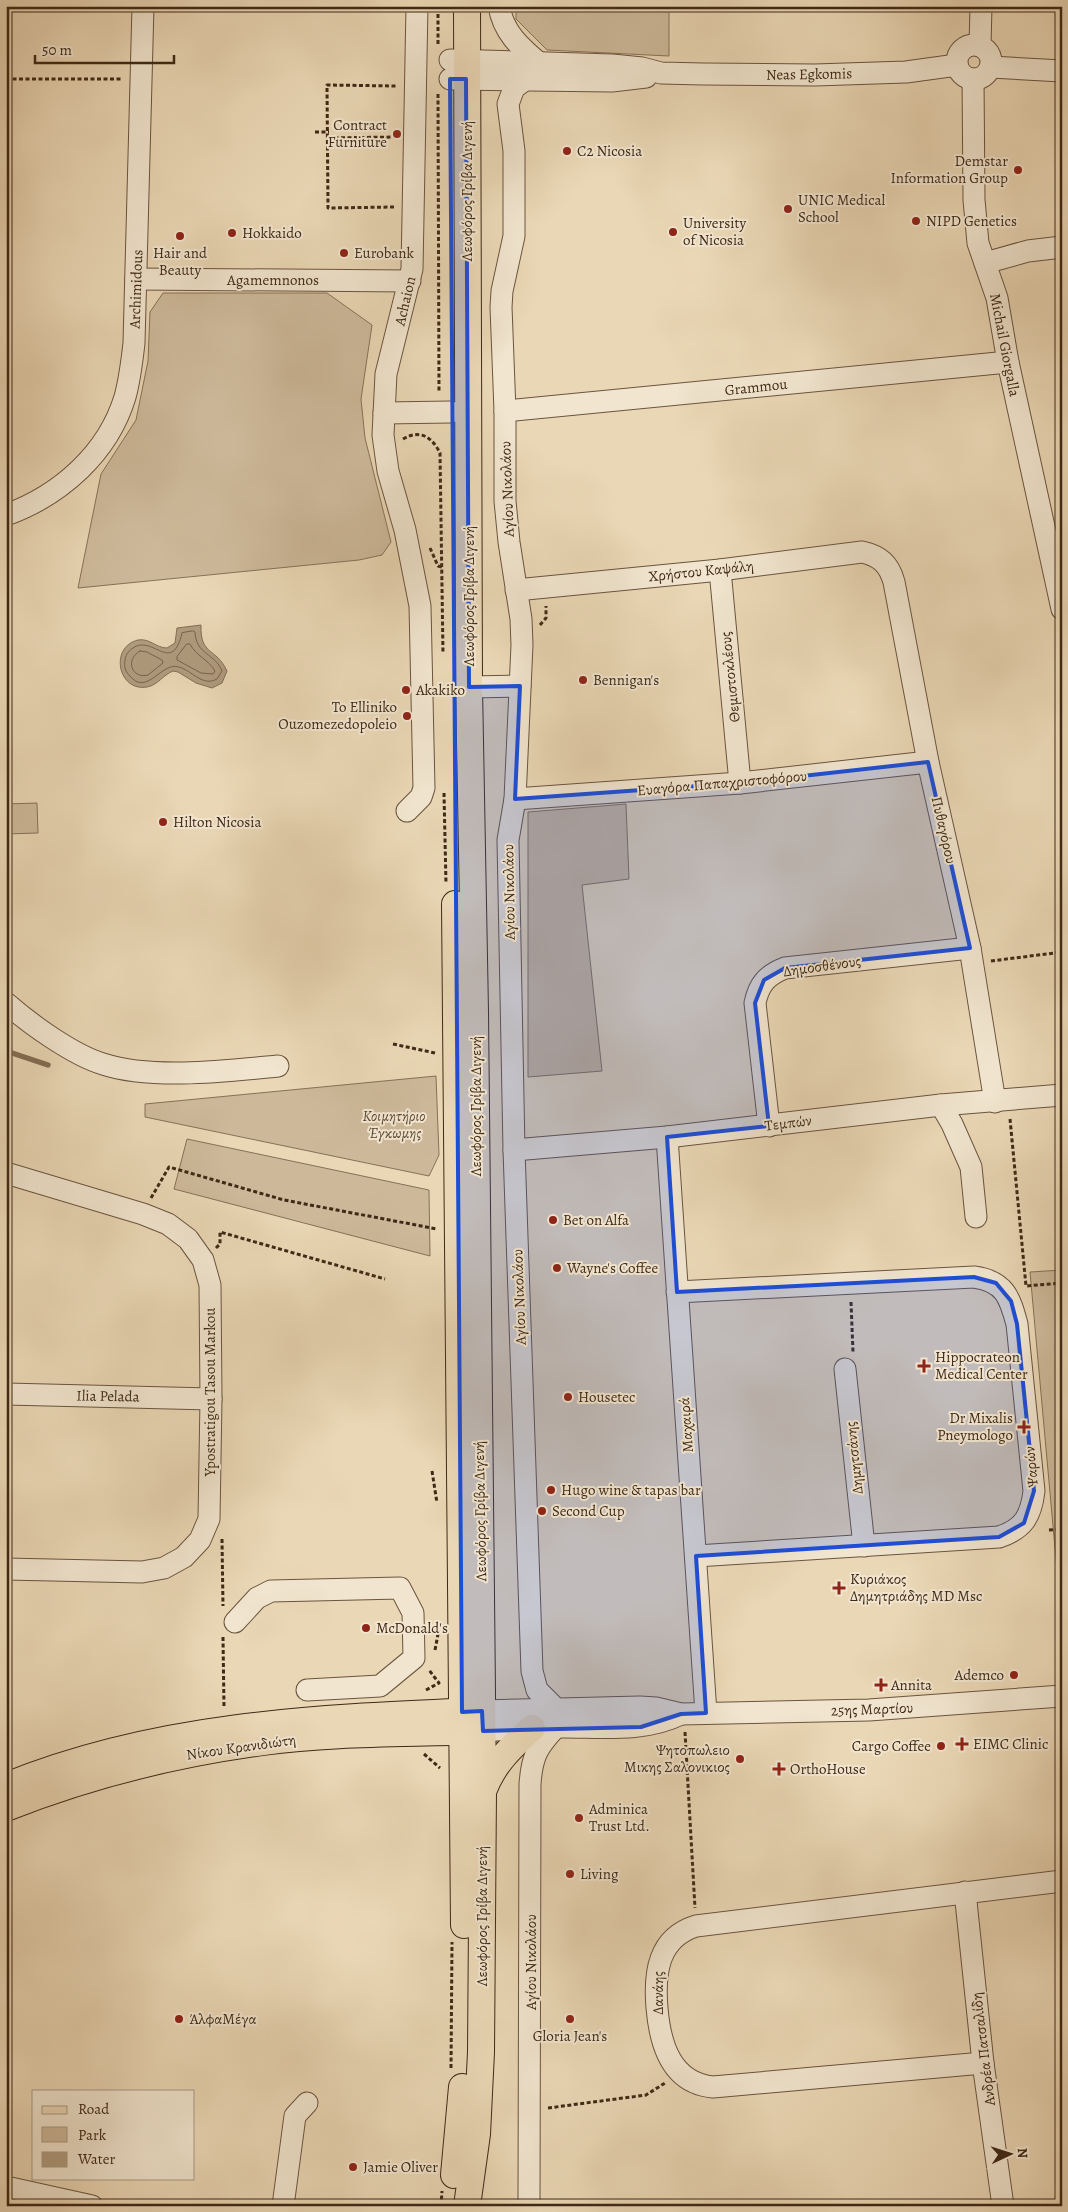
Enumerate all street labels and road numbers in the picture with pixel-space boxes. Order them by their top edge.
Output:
street label: Neas Egkomis [766,63,852,85]
street label: Λεωφόρος Γρίβα Διγενή [457,121,477,262]
street label: Archimidous [125,249,147,330]
street label: Agamemnonos [226,270,319,290]
street label: Achaion [389,274,420,328]
street label: Michail Giorgalla [985,292,1025,398]
street label: Grammou [724,374,789,400]
street label: Αγίου Νικολάου [495,441,519,538]
street label: Λεωφόρος Γρίβα Διγενή [459,526,479,667]
street label: Χρήστου Καψάλη [647,556,755,586]
street label: Θεμιστοκλέους [715,631,745,723]
street label: Ευαγόρα Παπαχριστοφόρου [636,766,808,800]
street label: Πυθαγόρου [927,794,961,866]
street label: Αγίου Νικολάου [498,844,520,941]
street label: Δημοσθένους [782,951,862,981]
street label: Λεωφόρος Γρίβα Διγενή [466,1036,486,1177]
street label: Τεμπών [763,1110,813,1136]
street label: Αγίου Νικολάου [507,1249,531,1346]
street label: Ypostratigou Tasou Markou [200,1307,220,1477]
street label: Ilia Pelada [76,1385,140,1407]
street label: Μαχαιρά [674,1397,698,1453]
street label: Δημητσάνης [840,1421,868,1495]
street label: Λεωφόρος Γρίβα Διγενή [469,1441,491,1582]
street label: Ψαρών [1019,1445,1043,1489]
street label: 25ης Μαρτίου [830,1698,914,1720]
street label: Νίκου Κρανιδιώτη [185,1729,297,1765]
street label: Λεωφόρος Γρίβα Διγενή [472,1846,492,1987]
street label: Αγίου Νικολάου [521,1914,541,2011]
street label: Δανάης [648,1971,668,2015]
street label: Ανδρέα Πατσαλίδη [966,1991,1000,2108]

